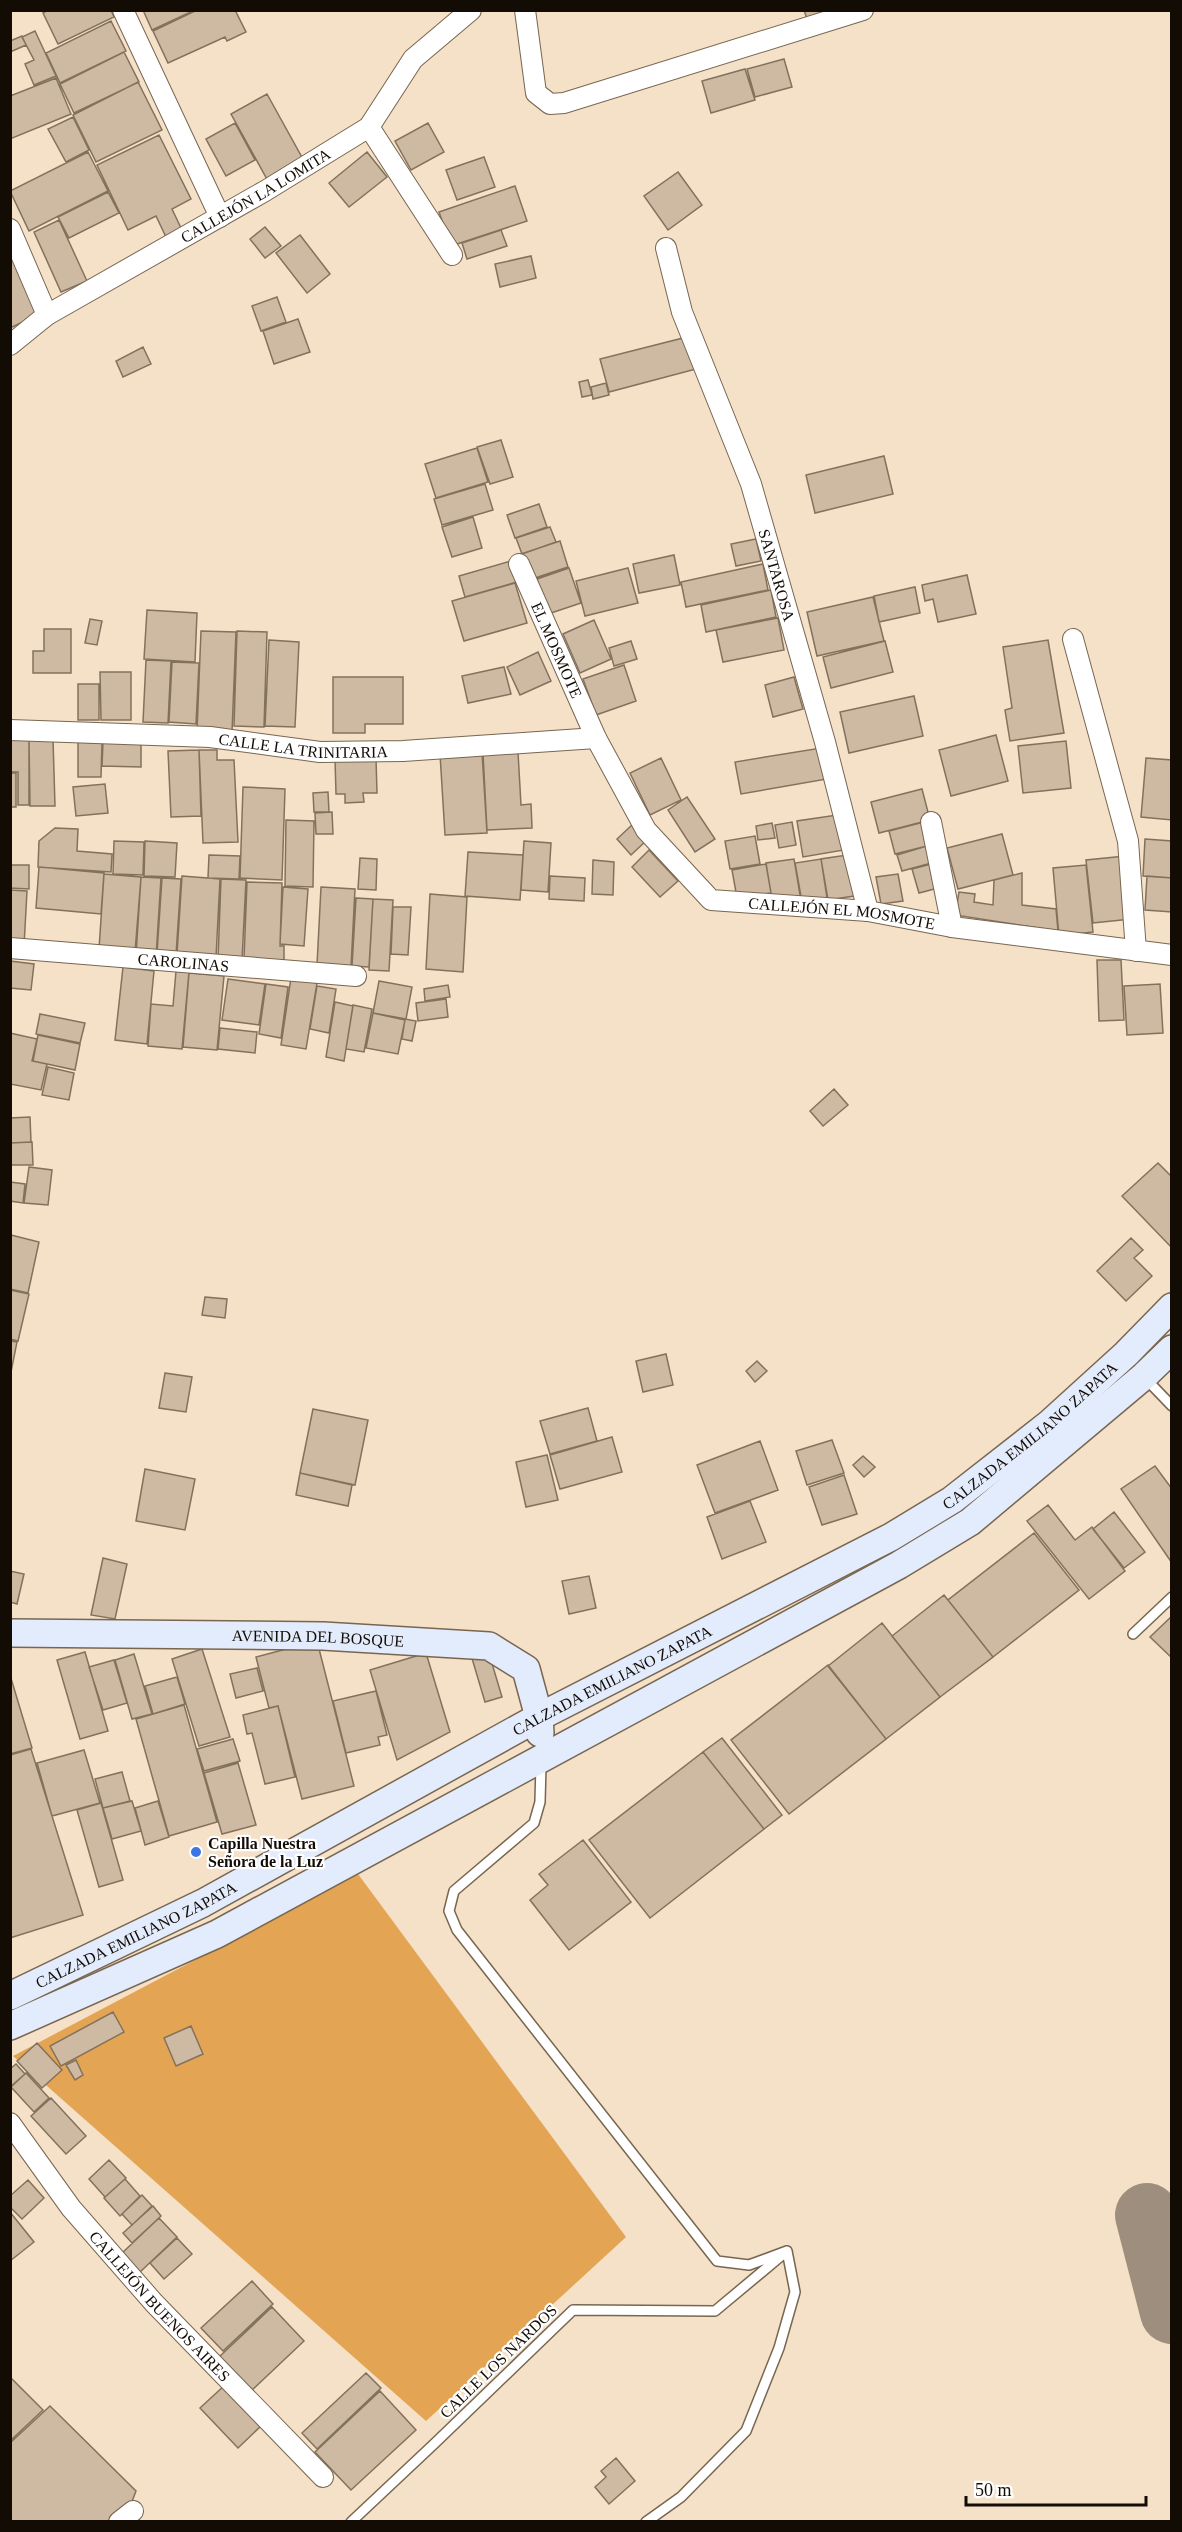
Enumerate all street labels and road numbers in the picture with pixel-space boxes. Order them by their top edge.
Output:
street label: CALLEJÓN LA LOMITA [178,145,334,246]
street label: SANTAROSA [755,527,798,623]
street label: EL MOSMOTE [528,600,585,701]
street label: CALLE LA TRINITARIA [218,730,388,761]
street label: CALLEJÓN EL MOSMOTE [748,895,936,933]
street label: CAROLINAS [137,950,230,975]
street label: CALZADA EMILIANO ZAPATA [940,1358,1121,1513]
street label: CALZADA EMILIANO ZAPATA [510,1622,715,1739]
street label: AVENIDA DEL BOSQUE [232,1627,405,1650]
street label: CALZADA EMILIANO ZAPATA [33,1878,240,1991]
street label: CALLEJÓN BUENOS AIRES [86,2228,233,2385]
street label: CALLE LOS NARDOS [436,2301,560,2422]

